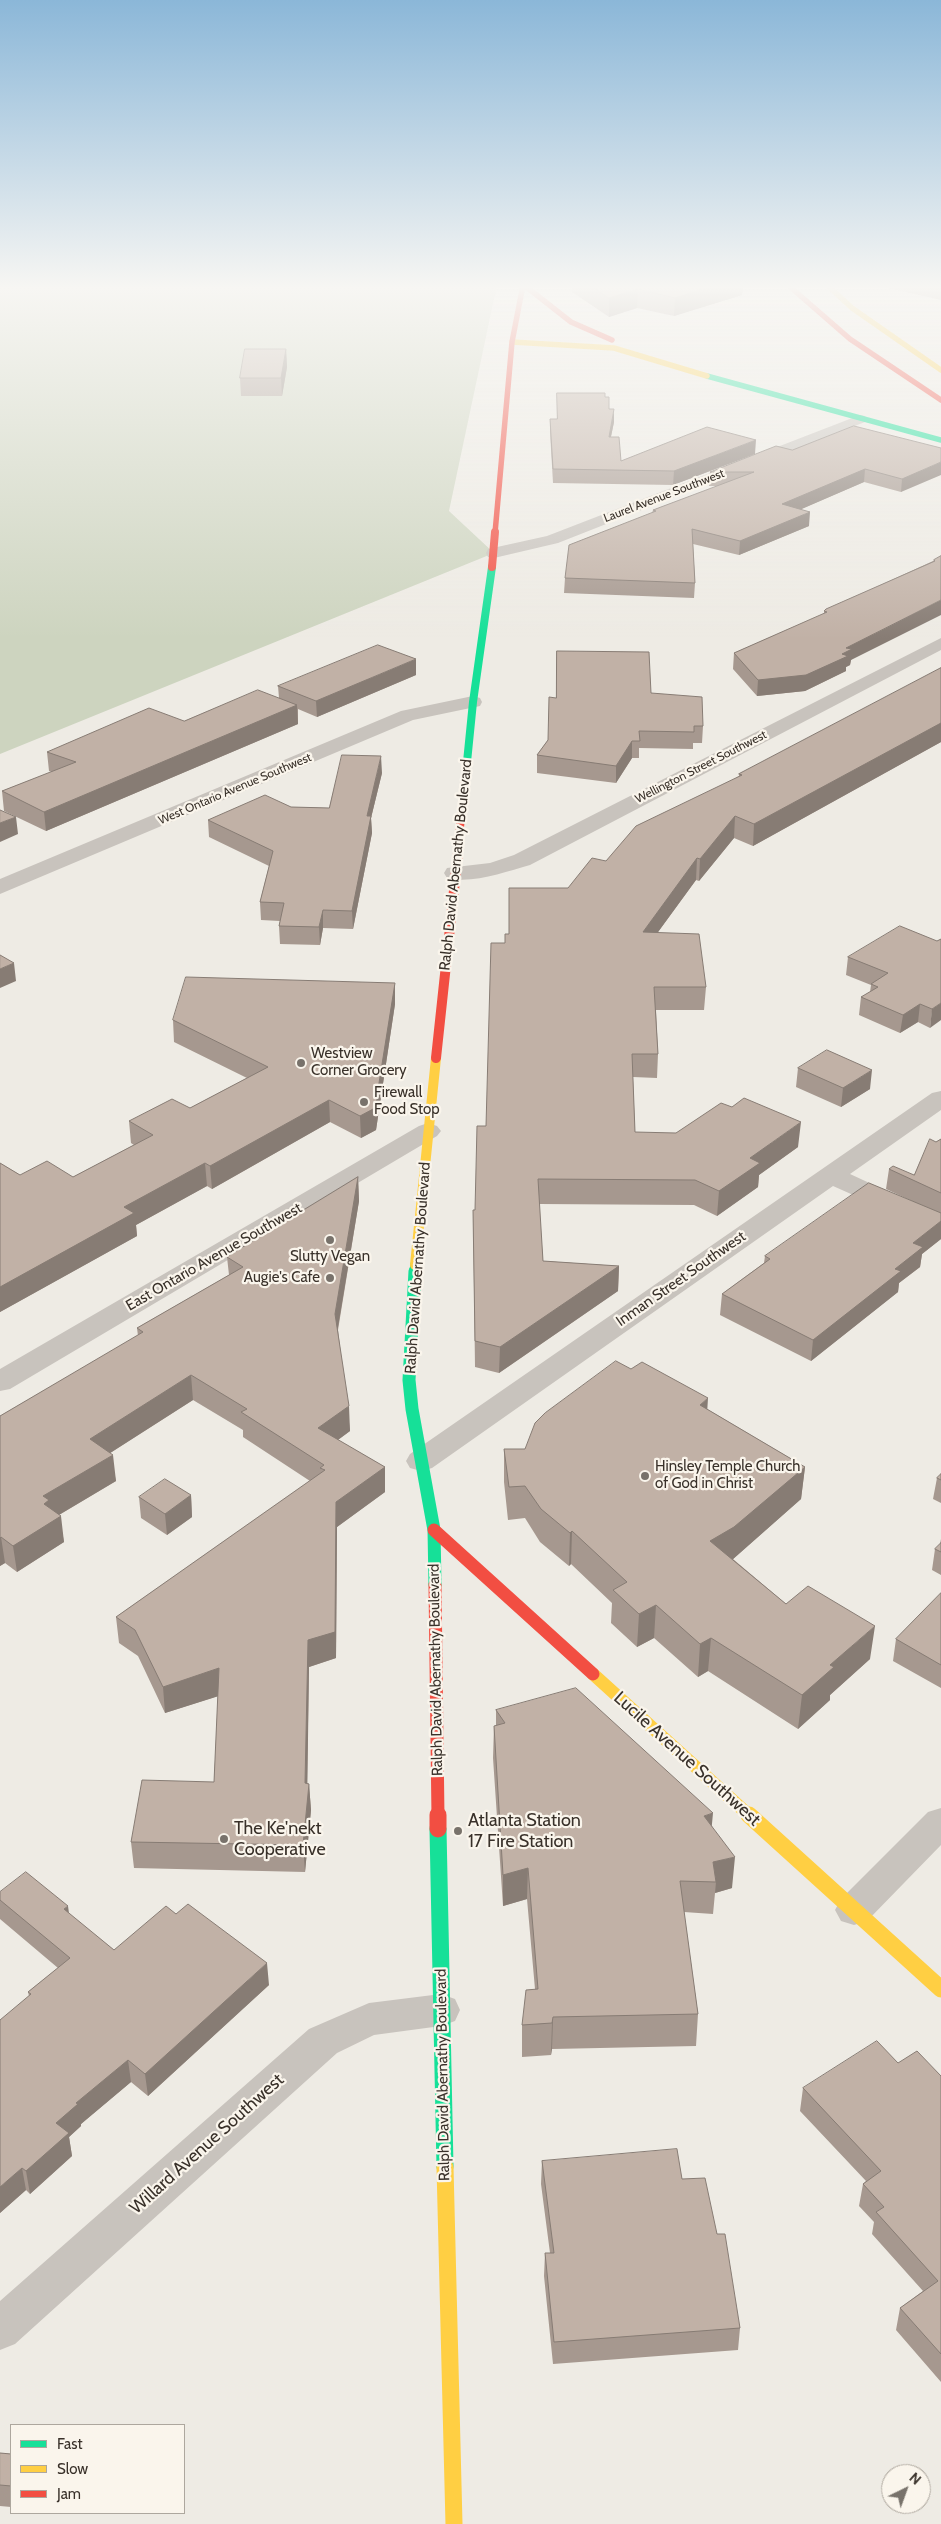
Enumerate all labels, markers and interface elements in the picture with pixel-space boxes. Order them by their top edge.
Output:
street label: Laurel Avenue Southwest [602,466,726,526]
street label: Wellington Street Southwest [633,728,769,806]
street label: West Ontario Avenue Southwest [156,750,314,828]
street label: Ralph David Abernathy Boulevard [436,758,476,972]
place label: Westview Corner Grocery [311,1045,407,1080]
marker: Westview Corner Grocery [295,1057,307,1069]
place label: Firewall Food Stop [374,1084,440,1119]
marker: Firewall Food Stop [358,1096,370,1108]
street label: Ralph David Abernathy Boulevard [402,1161,434,1375]
street label: East Ontario Avenue Southwest [123,1199,305,1315]
street label: Inman Street Southwest [613,1228,749,1330]
marker: Slutty Vegan [324,1234,336,1246]
place label: Slutty Vegan [290,1248,370,1266]
place label: Augie's Cafe [244,1269,320,1287]
marker: Augie's Cafe [324,1272,336,1284]
place label: Hinsley Temple Church of God in Christ [655,1458,800,1493]
marker: Hinsley Temple Church of God in Christ [639,1470,651,1482]
street label: Ralph David Abernathy Boulevard [425,1564,447,1776]
street label: Lucile Avenue Southwest [609,1687,765,1831]
place label: Atlanta Station 17 Fire Station [468,1810,581,1852]
place label: The Ke'nekt Cooperative [234,1818,326,1860]
marker: Atlanta Station 17 Fire Station [452,1825,464,1837]
marker: The Ke'nekt Cooperative [218,1833,230,1845]
street label: Ralph David Abernathy Boulevard [432,1969,454,2181]
street label: Willard Avenue Southwest [126,2069,288,2219]
legend [10,2424,185,2514]
text: Fast [57,2435,82,2453]
text: Slow [57,2460,88,2478]
north arrow [881,2464,931,2514]
text: N [906,2469,925,2489]
text: Jam [57,2485,81,2503]

